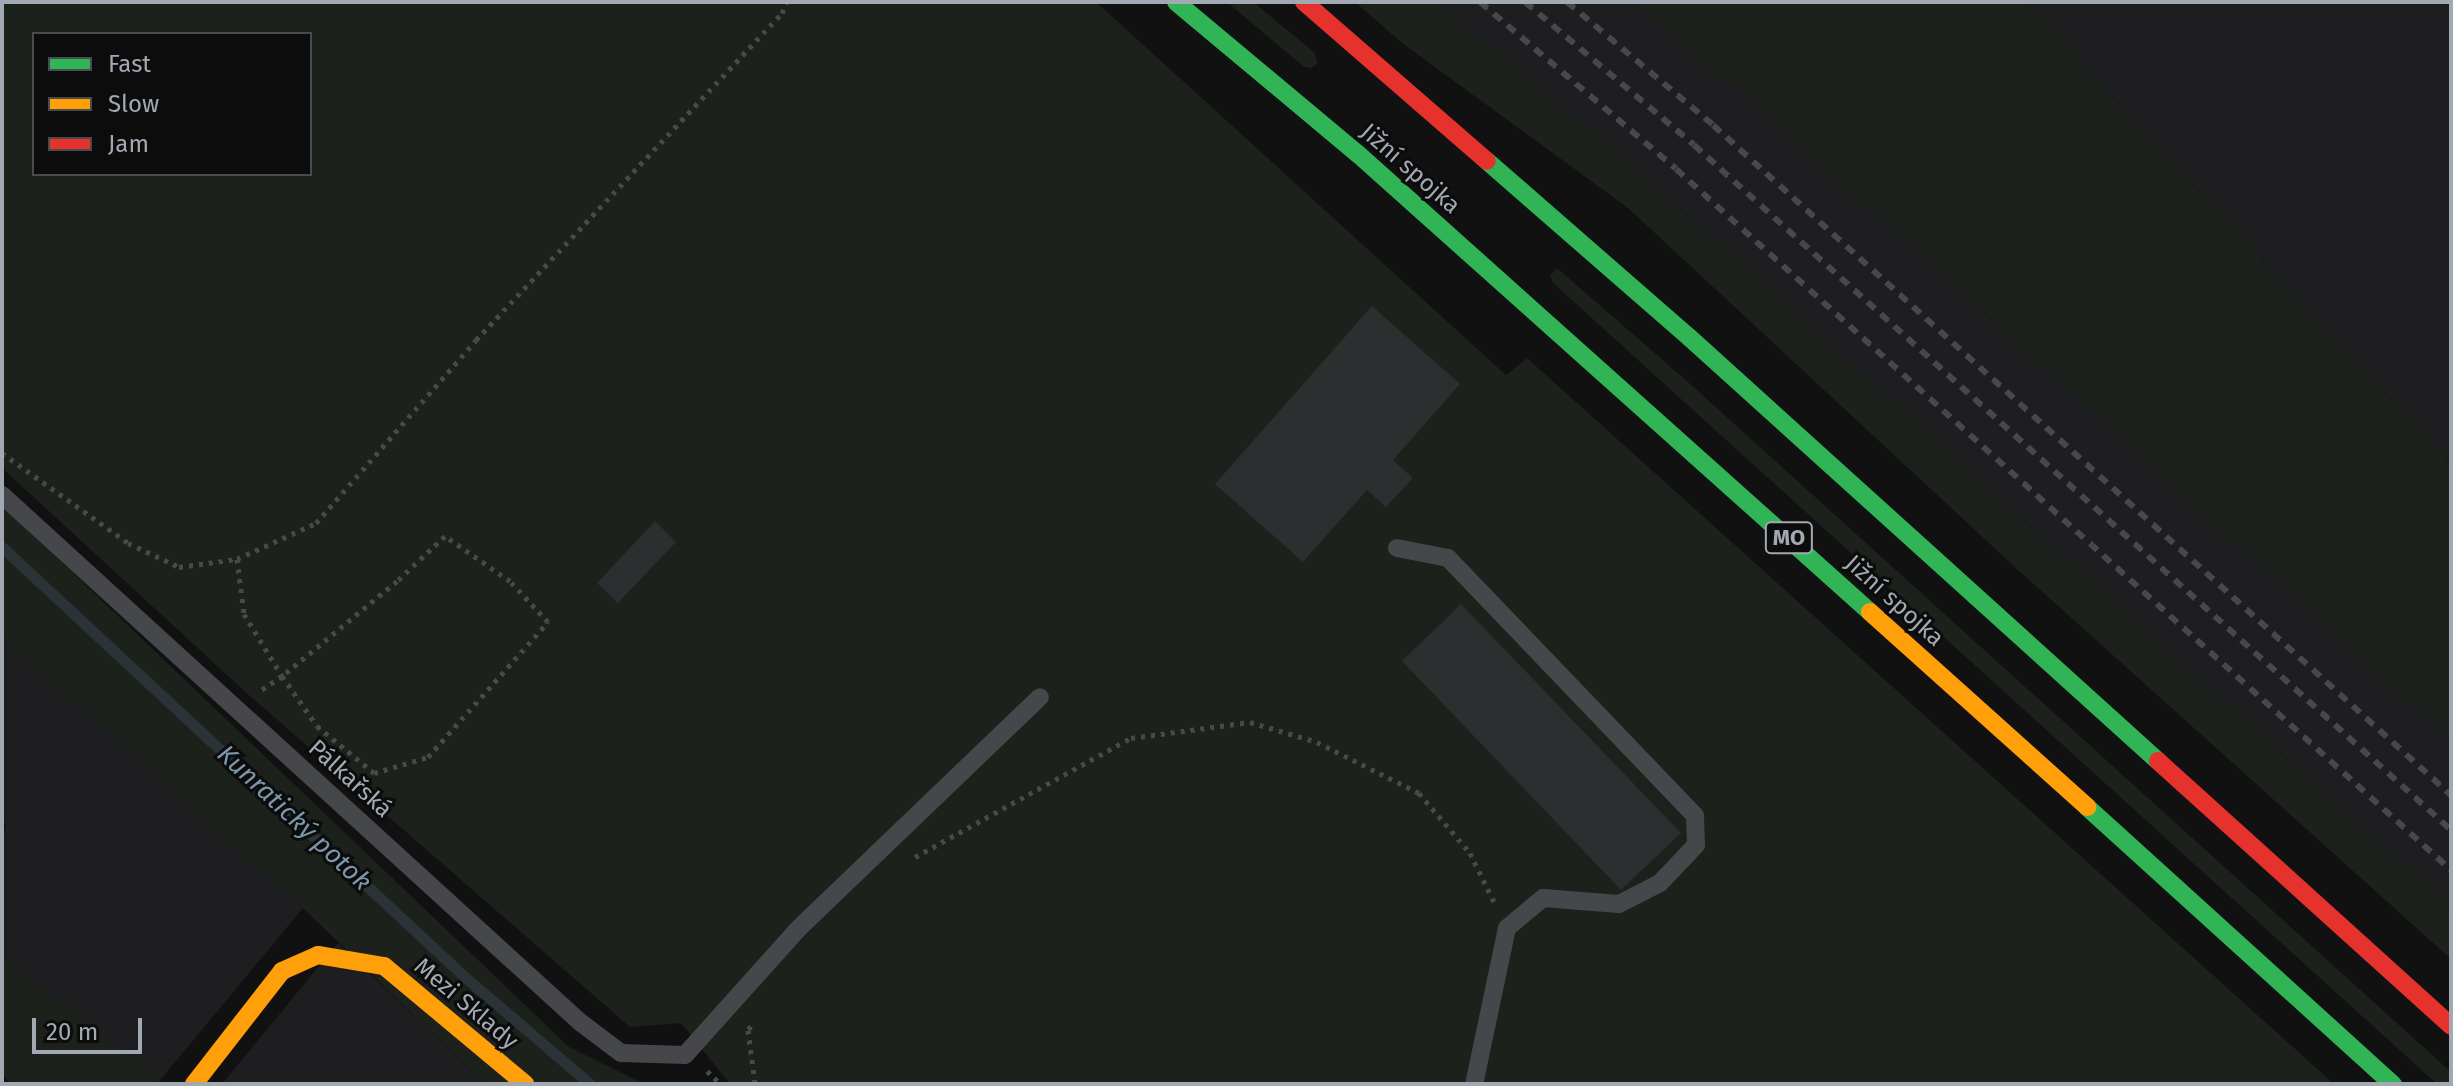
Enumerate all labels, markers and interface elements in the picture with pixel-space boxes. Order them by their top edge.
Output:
legend [32,32,312,176]
text: Fast [108,50,151,78]
text: Slow [108,90,159,118]
street label: Jižní spojka [1354,118,1466,220]
text: Jam [108,130,149,158]
road number: MO [1763,520,1815,556]
street label: Jižní spojka [1839,549,1949,653]
street label: Pálkařská [302,734,398,824]
water label: Kunratický potok [211,739,377,897]
street label: Mezi Sklady [408,952,524,1056]
scale bar [36,1002,146,1052]
text: 20 m [46,1018,98,1046]

